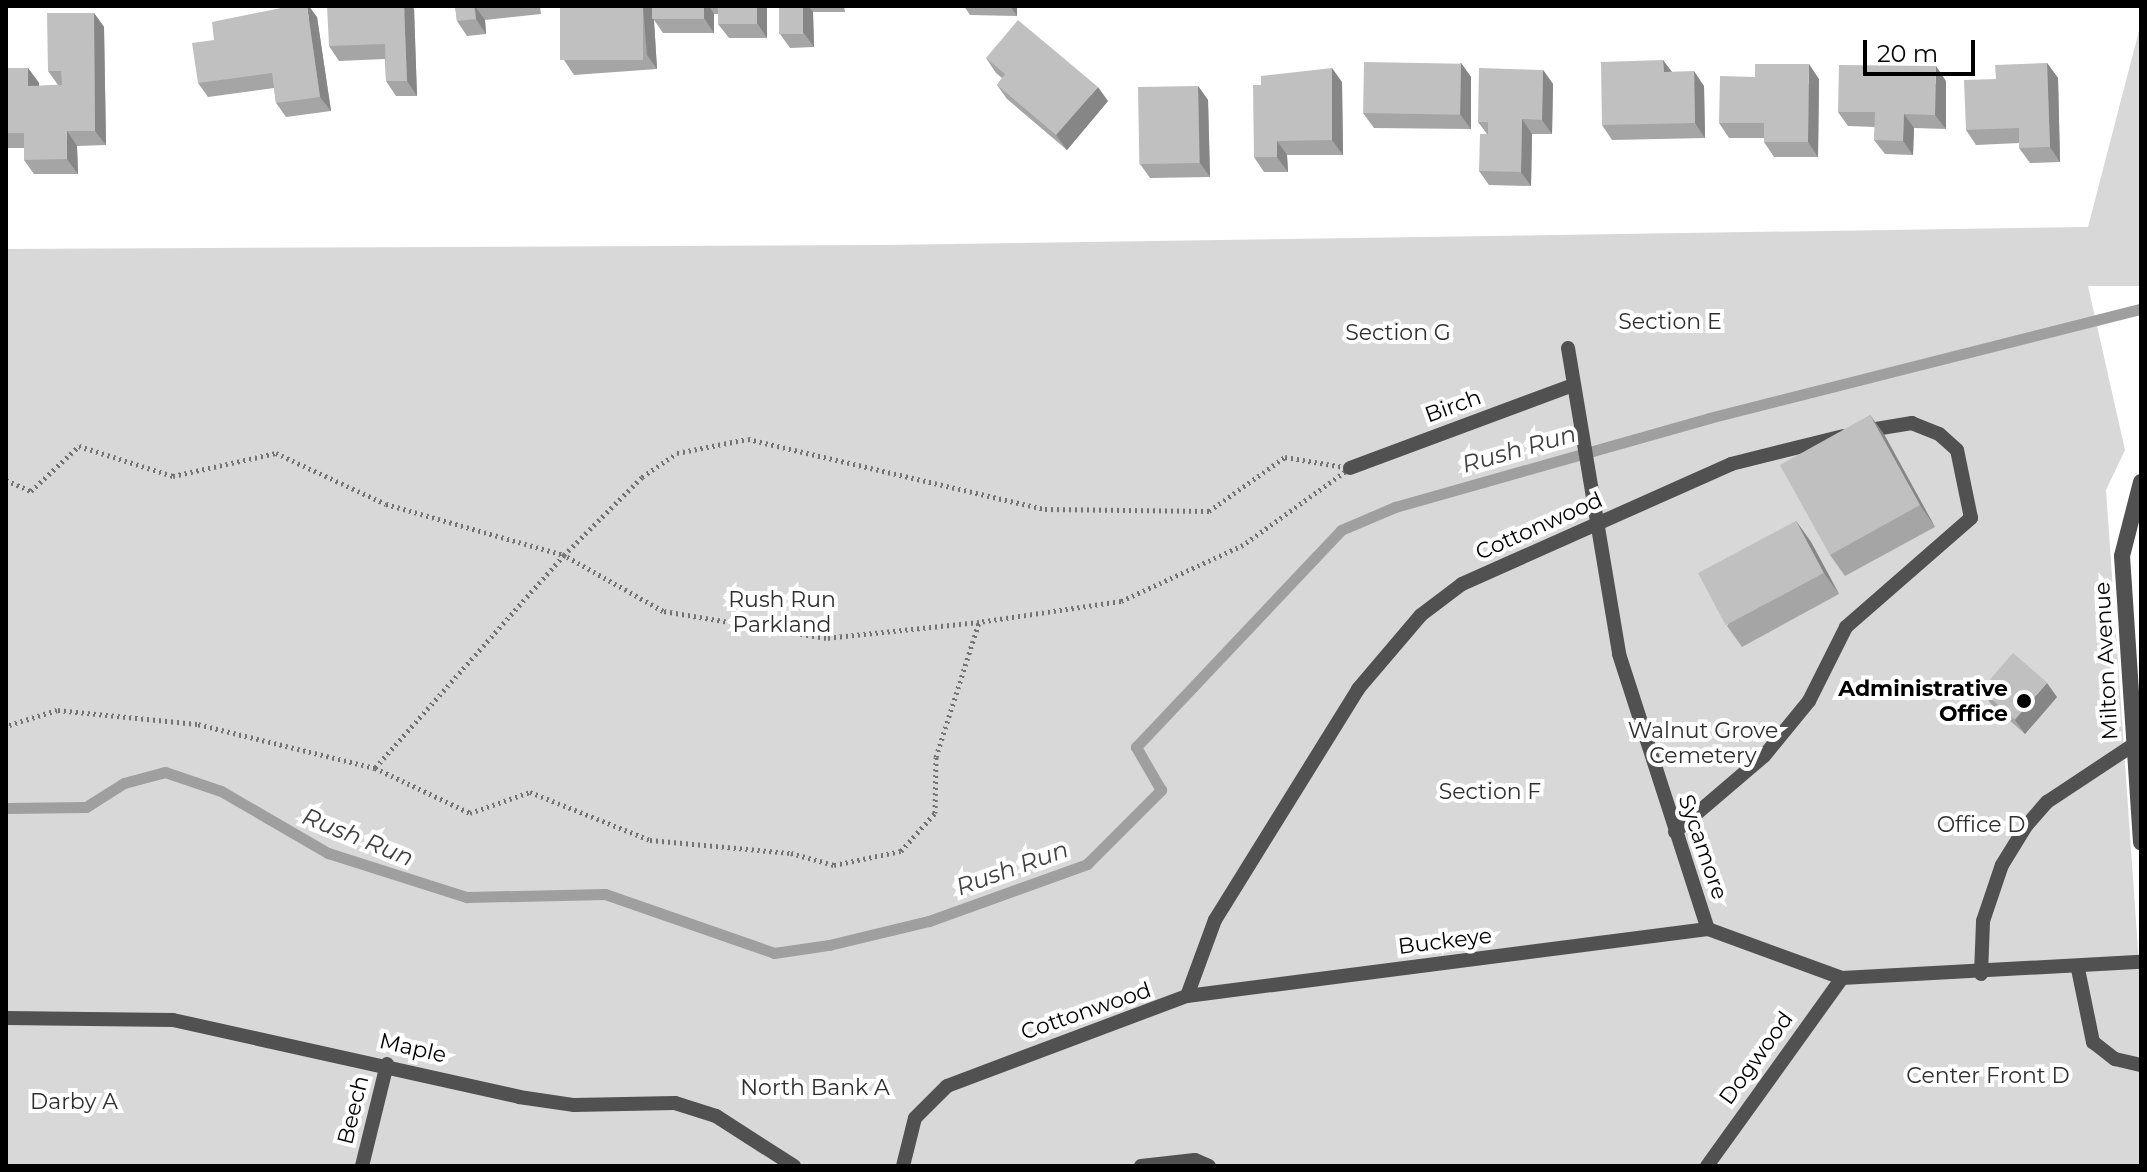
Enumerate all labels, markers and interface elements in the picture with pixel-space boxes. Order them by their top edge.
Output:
scale bar [1867,24,1979,74]
text: 20 m [1877,39,1938,68]
park label: Section E [1618,309,1722,335]
park label: Section G [1345,320,1451,346]
street label: Birch [1421,384,1485,428]
water label: Rush Run [1459,419,1579,479]
street label: Cottonwood [1472,486,1606,566]
street label: Milton Avenue [2089,581,2123,741]
park label: Rush Run Parkland [728,586,836,638]
place label: Administrative Office [1838,675,2008,726]
marker: Administrative Office [2015,692,2033,710]
park label: Walnut Grove Cemetery [1628,717,1778,768]
park label: Section F [1439,779,1541,805]
street label: Sycamore [1673,791,1733,903]
water label: Rush Run [298,802,418,872]
park label: Office D [1937,812,2025,838]
water label: Rush Run [952,834,1072,902]
street label: Buckeye [1397,922,1493,960]
street label: Cottonwood [1017,976,1155,1046]
street label: Dogwood [1713,1006,1799,1110]
street label: Maple [377,1027,449,1069]
park label: Center Front D [1906,1063,2070,1089]
street label: Beech [332,1073,374,1147]
park label: North Bank A [740,1075,890,1101]
park label: Darby A [30,1089,118,1115]

